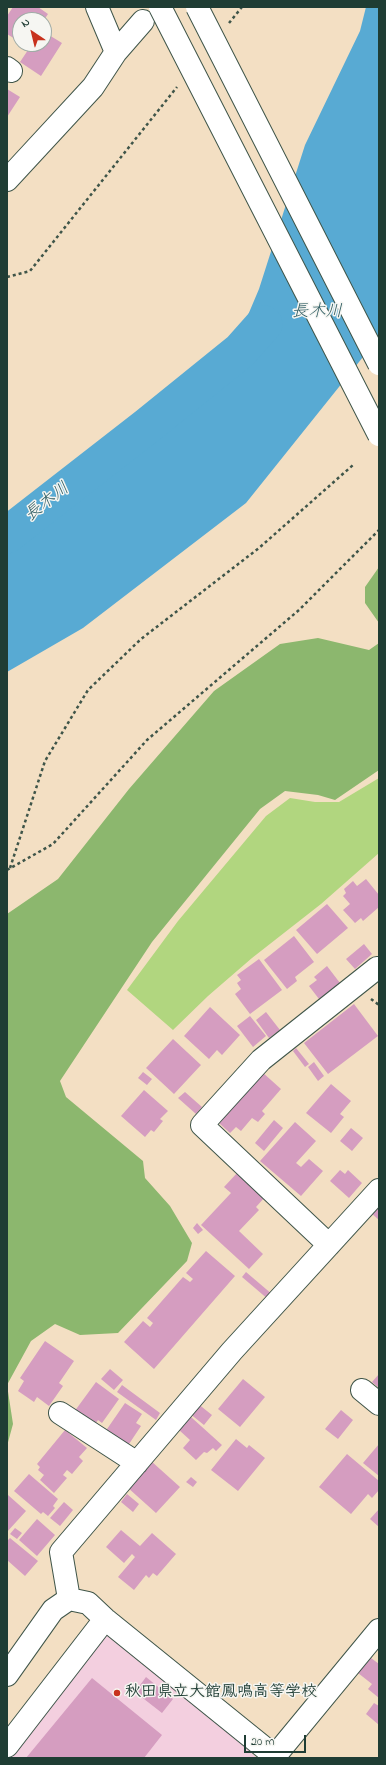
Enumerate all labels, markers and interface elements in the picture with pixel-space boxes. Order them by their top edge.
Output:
north arrow [12,12,52,52]
text: N [18,14,33,32]
water label: 長木川 [292,303,342,323]
water label: 長木川 [22,479,74,527]
place label: 秋田県立大館鳳鳴高等学校 [125,1683,317,1703]
marker: 秋田県立大館鳳鳴高等学校 [112,1688,122,1698]
scale bar [246,1727,308,1753]
text: 20 m [251,1733,274,1751]

